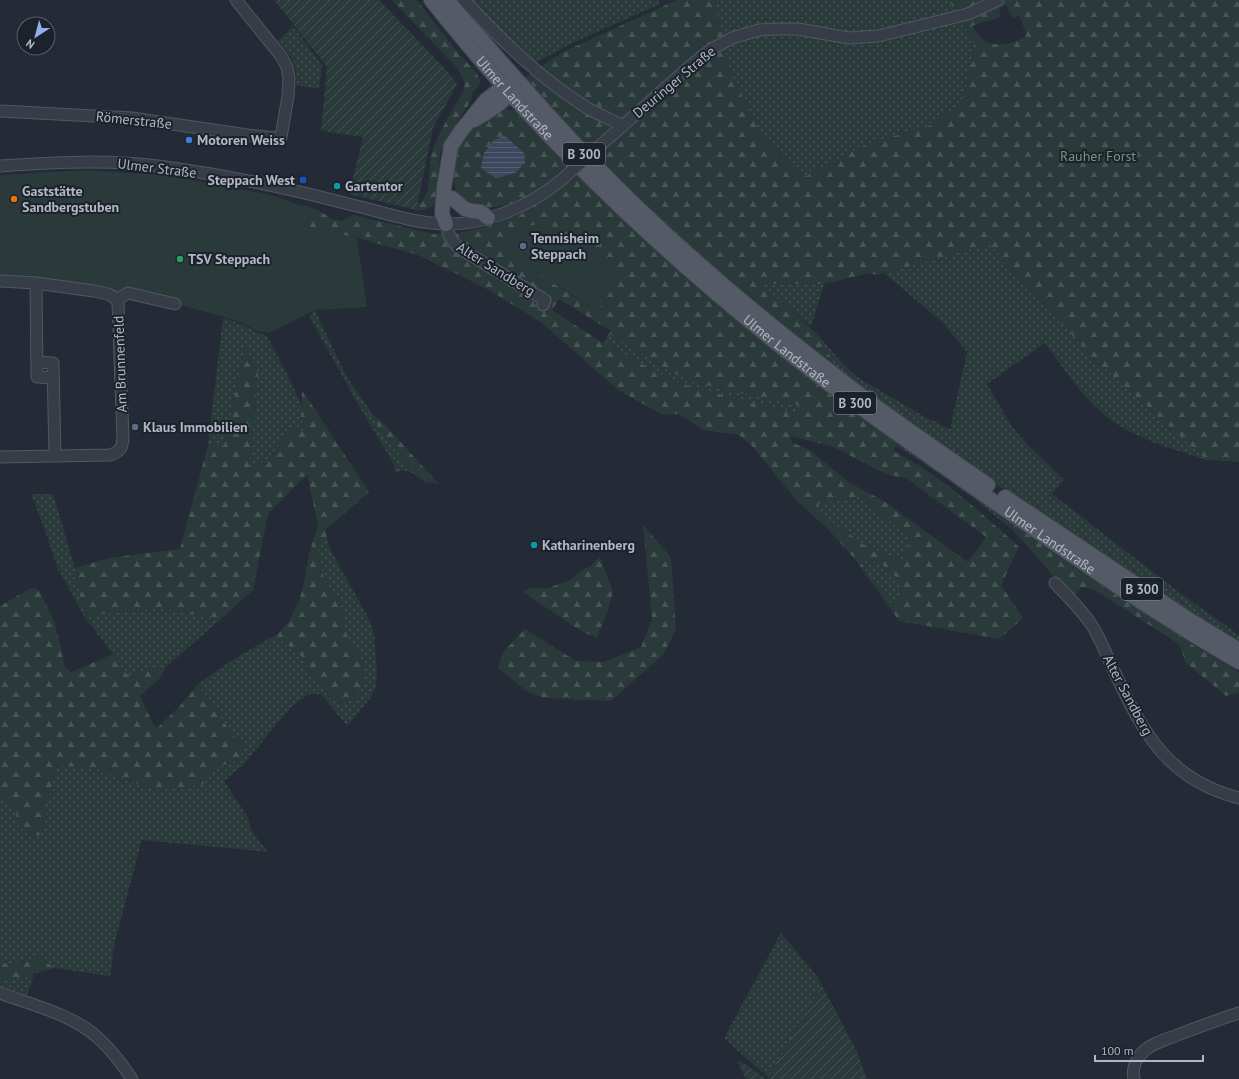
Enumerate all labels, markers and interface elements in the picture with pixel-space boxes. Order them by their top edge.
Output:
north arrow [16,16,56,56]
text: N [23,36,37,52]
street label: Deuringer Straße [629,42,719,122]
street label: Ulmer Landstraße [472,52,557,144]
street label: Römerstraße [95,107,173,133]
place label: Motoren Weiss [197,131,285,149]
marker: Motoren Weiss [184,135,194,145]
road number: B 300 [563,143,605,165]
park label: Rauher Forst [1060,147,1136,165]
street label: Ulmer Straße [116,154,198,182]
place label: Steppach West [207,171,295,189]
marker: Steppach West [298,175,308,185]
place label: Gartentor [345,177,403,195]
marker: Gartentor [332,181,342,191]
place label: Gaststätte Sandbergstuben [22,182,119,216]
marker: Gaststätte Sandbergstuben [9,194,19,204]
place label: Tennisheim Steppach [531,229,599,263]
street label: Alter Sandberg [453,238,539,300]
marker: Tennisheim Steppach [518,241,528,251]
place label: TSV Steppach [188,250,270,268]
marker: TSV Steppach [175,254,185,264]
street label: Ulmer Landstraße [739,311,834,391]
street label: Am Brunnenfeld [109,315,131,413]
road number: B 300 [834,392,876,414]
place label: Klaus Immobilien [143,418,248,436]
marker: Klaus Immobilien [130,422,140,432]
street label: Ulmer Landstraße [1001,502,1099,578]
place label: Katharinenberg [542,536,635,554]
marker: Katharinenberg [529,540,539,550]
road number: B 300 [1121,578,1163,600]
street label: Alter Sandberg [1099,651,1157,739]
scale bar [1095,1037,1203,1063]
text: 100 m [1101,1043,1134,1058]

